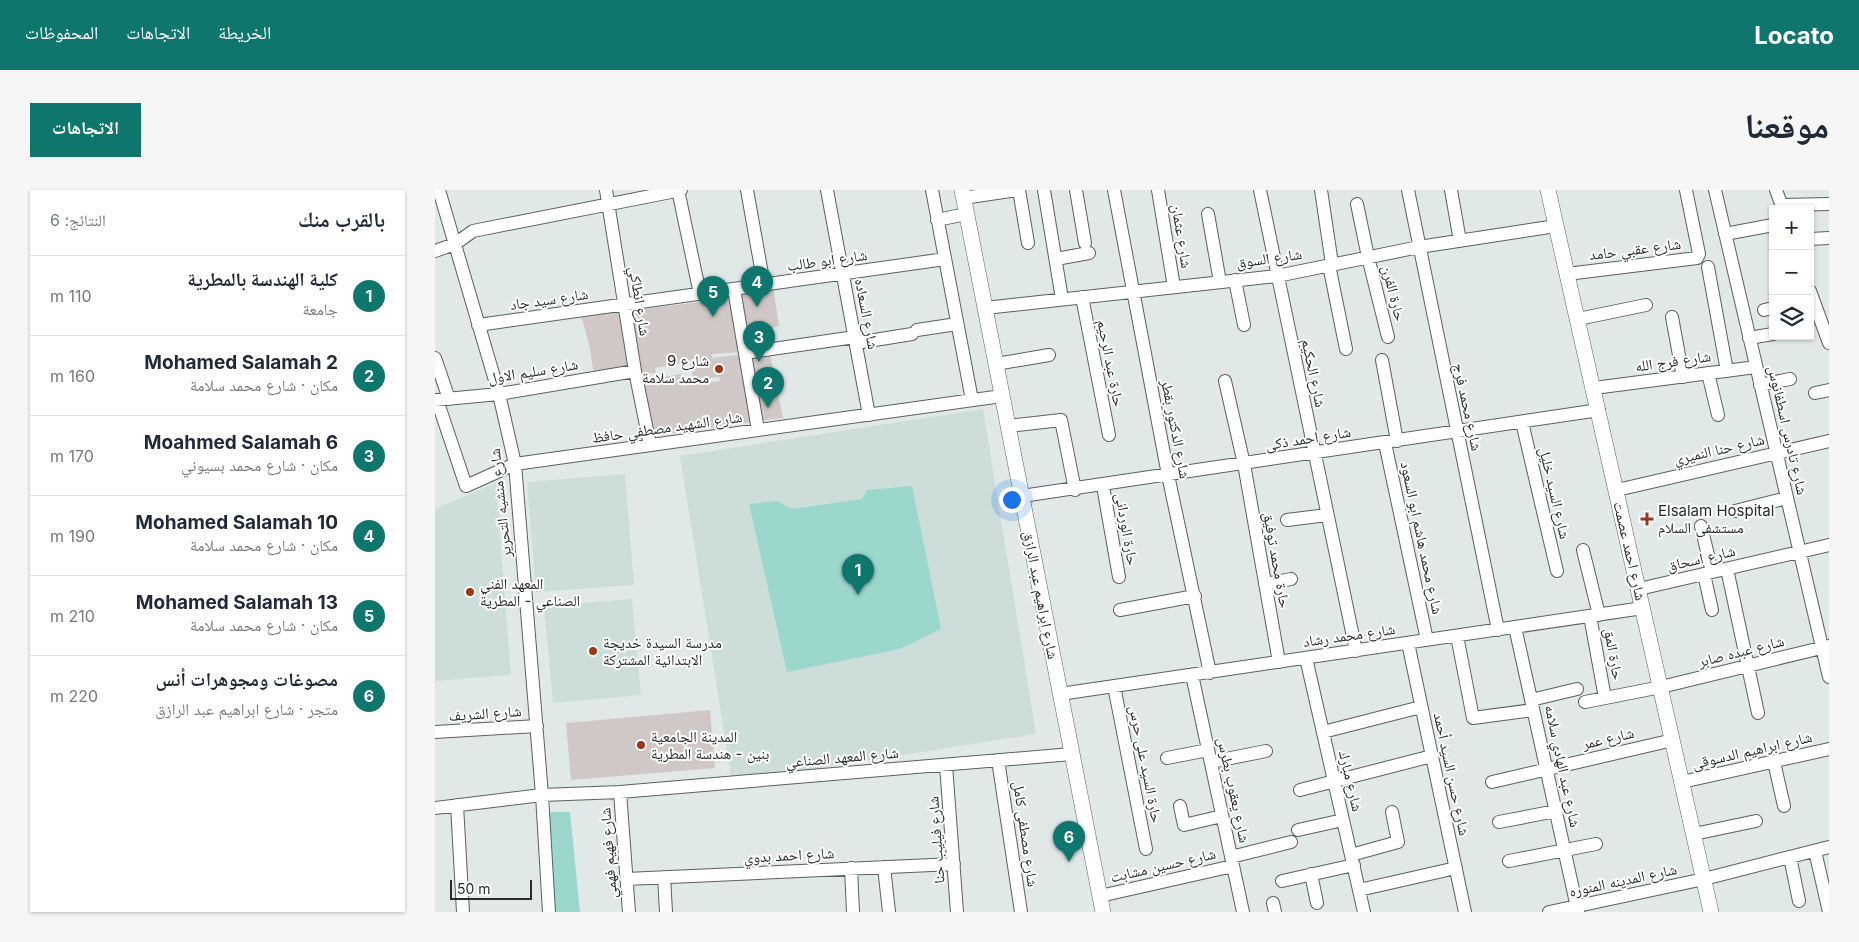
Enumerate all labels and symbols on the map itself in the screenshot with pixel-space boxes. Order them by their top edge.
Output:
street label: شارع عثمان [1167,203,1196,270]
street label: شارع عقبي حامد [1588,234,1682,267]
street label: شارع السوق [1235,244,1303,273]
street label: شارع ابو طالب [786,245,869,276]
street label: حارة الفرن [1377,263,1410,324]
street label: شارع انطاكي [622,265,655,338]
pin: 4 [741,266,773,307]
pin: 5 [697,276,729,317]
street label: شارع السعاده [850,277,883,351]
street label: شارع سيد جاد [509,284,590,315]
street label: حارة عبد الرحيم [1092,318,1129,409]
pin: 3 [743,321,775,362]
street label: شارع الحكيم [1296,337,1331,409]
street label: شارع فرج الله [1634,346,1712,377]
place label: 9 شارع محمد سلامة [642,351,709,387]
street label: شارع سليم الاول [487,354,580,388]
street label: شارع محمد فرج [1448,361,1487,453]
marker: 9 شارع محمد سلامة [713,363,725,375]
street label: شارع تادرس اسطفانوس [1763,364,1812,497]
pin: 2 [752,367,784,408]
street label: شارع الدكتور بقطر [1156,377,1195,481]
street label: شارع الشهيد مصطفي حافظ [591,407,744,450]
street label: شارع احمد ذكى [1264,422,1352,455]
street label: شارع حنا النميري [1672,429,1767,471]
street label: شارع السيد خليل [1534,445,1575,541]
street label: شارع منشيه التحرير [485,447,516,560]
street label: شارع محمد هاشم ابو السعود [1396,460,1447,616]
your location [999,487,1025,513]
street label: حارة الوردانى [1110,491,1143,567]
street label: شارع احمد عصمت [1608,500,1651,603]
place label: Elsalam Hospital مستشفى السلام [1658,501,1774,538]
street label: حارة محمد توفيق [1258,510,1295,610]
marker: Elsalam Hospital مستشفى السلام [1640,512,1654,526]
street label: شارع ابراهيم عبد الرازق [1018,529,1063,661]
street label: شارع اسحاق [1665,541,1737,576]
pin: 1 [842,554,874,595]
place label: المعهد الفني الصناعي - المطرية [480,574,580,612]
marker: المعهد الفني الصناعي - المطرية [464,586,476,598]
street label: شارع محمد رشاد [1302,619,1397,652]
street label: حارة المق [1599,627,1628,682]
street label: شارع عبده صابر [1695,631,1786,672]
place label: مدرسة السيدة خديجة الابتدائية المشتركة [603,633,722,669]
marker: مدرسة السيدة خديجة الابتدائية المشتركة [587,645,599,657]
street label: شارع الشريف [448,701,522,726]
street label: شارع عبد الهادي سلامه [1538,703,1585,830]
street label: حارة السيد على حرس [1124,704,1167,825]
street label: شارع حسن السيد أحمد [1429,711,1474,837]
street label: شارع عمر [1579,723,1636,754]
place label: المدينة الجامعية بنين - هندسة المطرية [651,727,769,764]
street label: شارع ابراهيم الدسوقى [1690,727,1814,774]
street label: شارع يعقوب بطرس [1213,735,1254,845]
marker: المدينة الجامعية بنين - هندسة المطرية [635,739,647,751]
street label: شارع المعهد الصناعي [785,743,900,774]
street label: شارع مبارك [1334,749,1367,814]
street label: شارع مصطفى كامل [1008,780,1043,888]
street label: شارع فيليب حنا [923,795,950,884]
street label: شارع فهيم فهمي [595,807,623,899]
pin: 6 [1053,821,1085,862]
street label: شارع احمد بدوي [743,843,835,870]
street label: شارع حسين مشابت [1108,844,1218,887]
street label: شارع المدينه المنوره [1567,859,1679,902]
scale bar [450,877,533,900]

